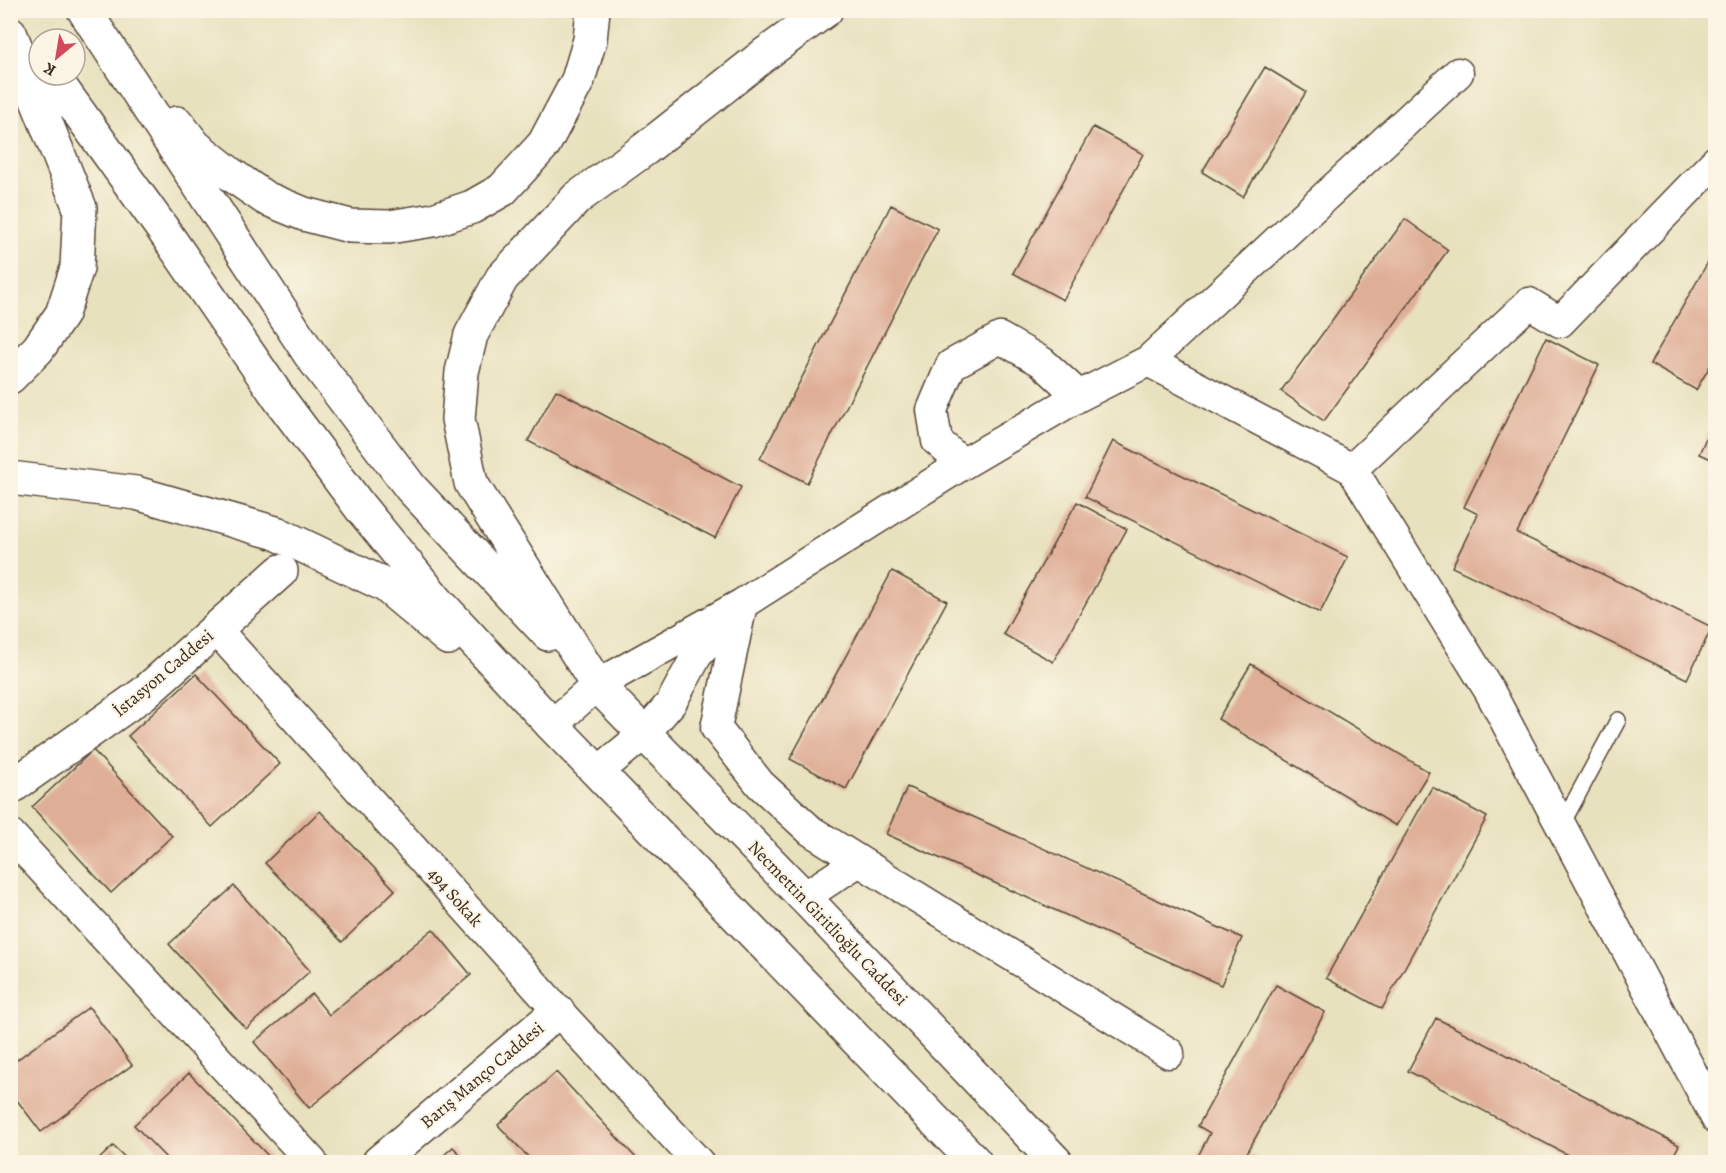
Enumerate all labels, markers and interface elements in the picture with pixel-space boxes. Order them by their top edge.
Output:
north arrow [27,27,87,87]
text: K [40,57,60,81]
street label: İstasyon Caddesi [108,624,218,722]
street label: Necmettin Giritlioğlu Caddesi [743,835,913,1011]
street label: 494 Sokak [422,862,488,932]
street label: Barış Manço Caddesi [415,1016,549,1134]

